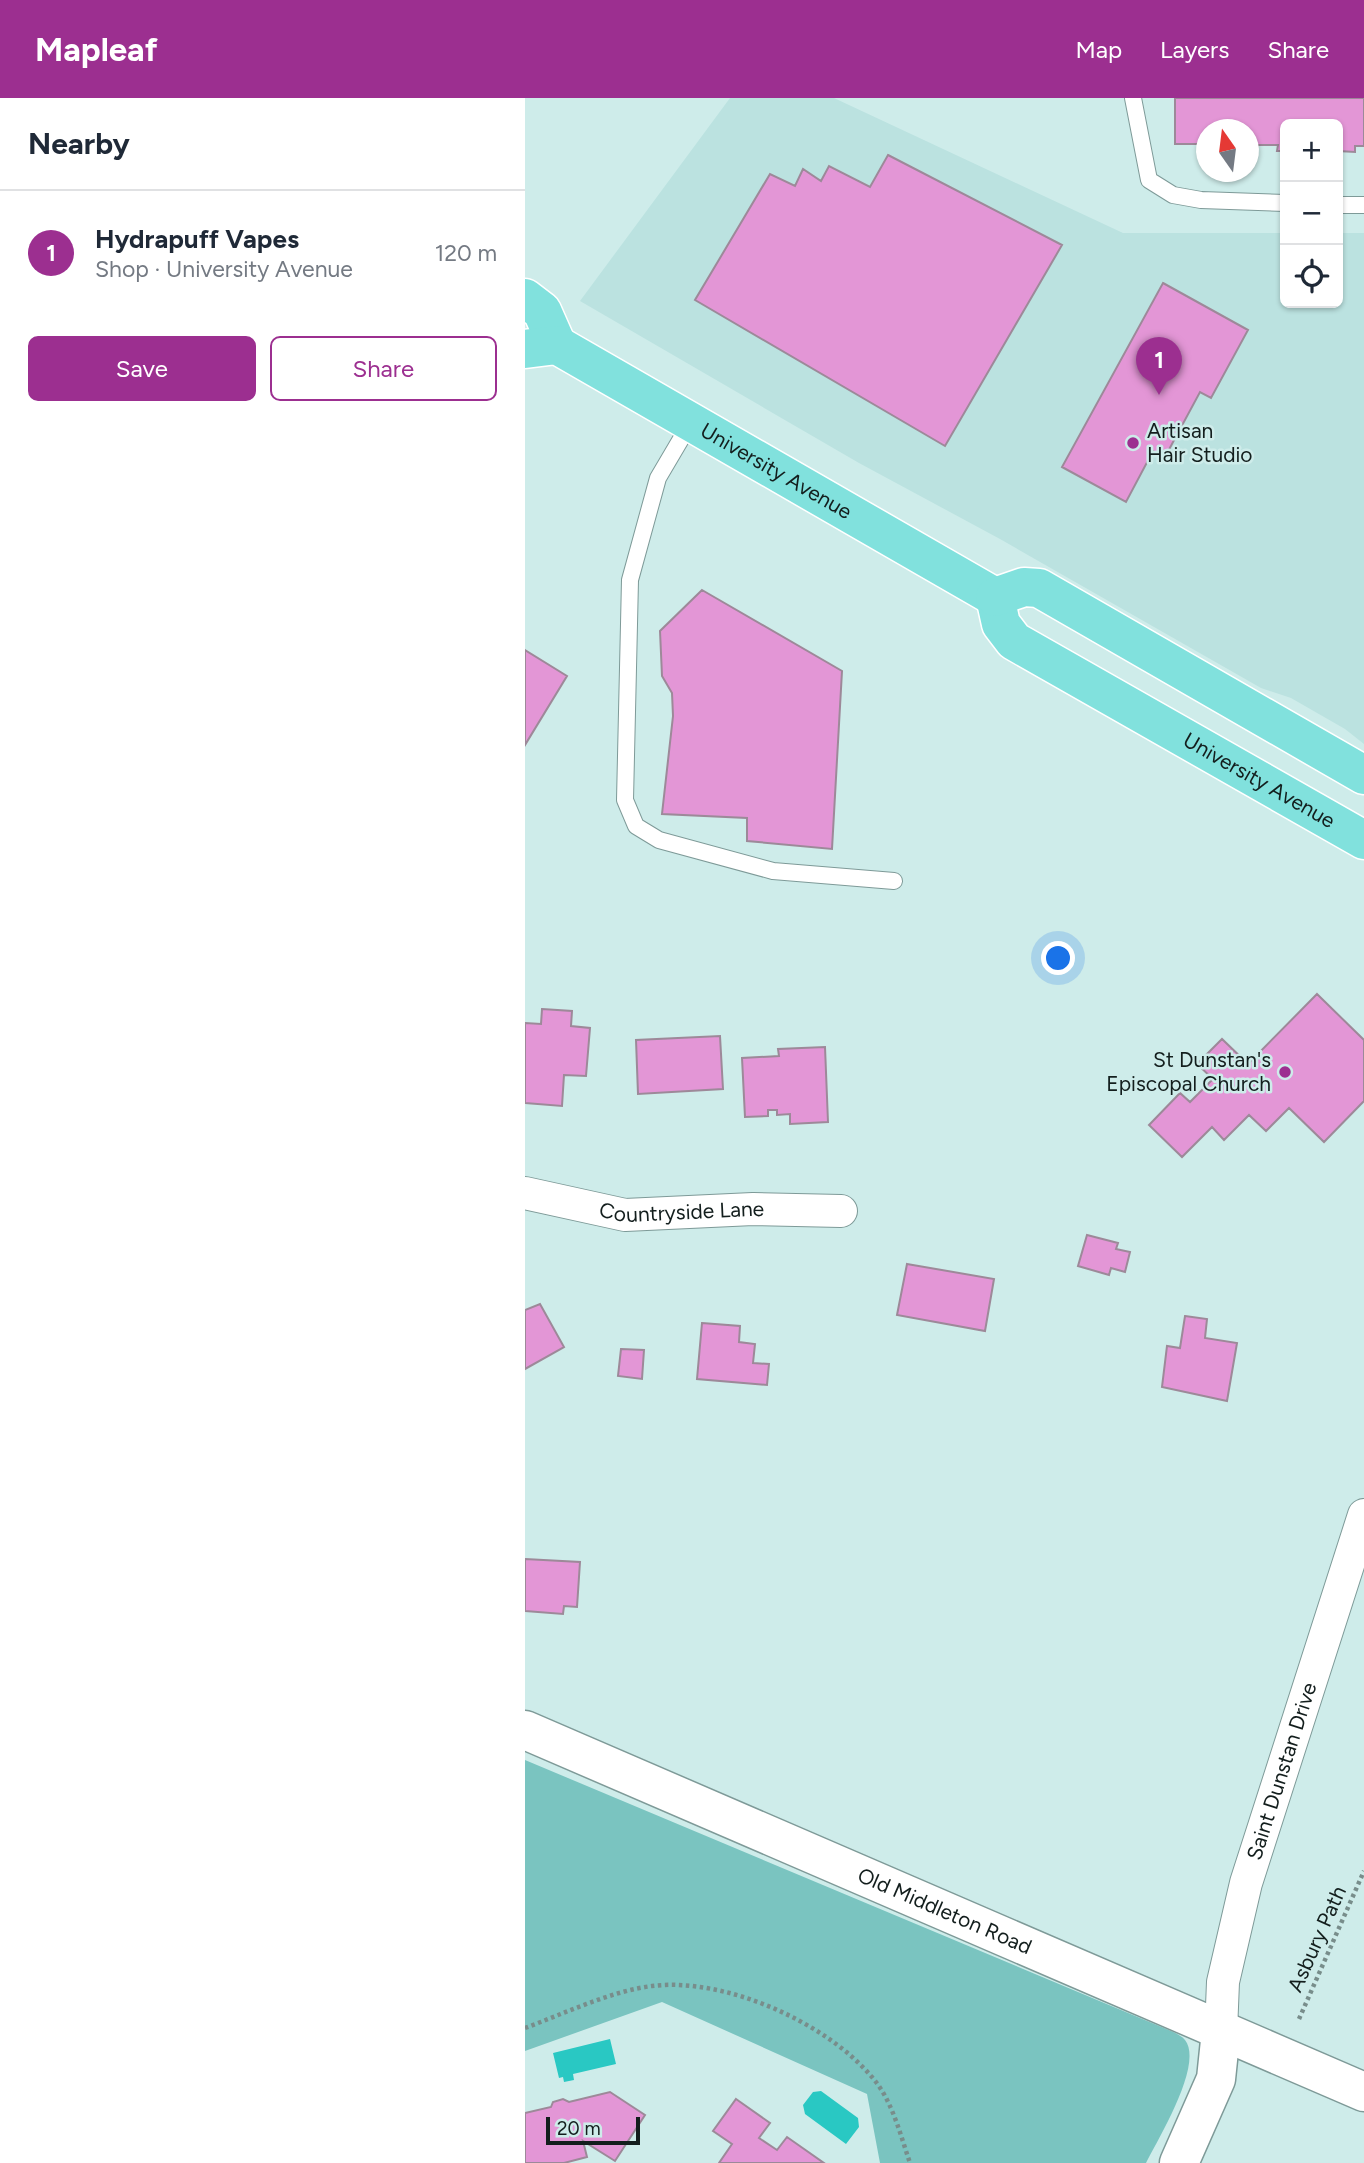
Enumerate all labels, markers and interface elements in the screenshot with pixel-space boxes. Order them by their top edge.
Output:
text: Mapleaf [35,30,158,69]
text: Map [1075,35,1122,64]
text: Layers [1160,35,1229,64]
text: Share [1267,35,1329,64]
north arrow [1196,119,1259,182]
map controls [1280,119,1343,308]
button: + [1280,119,1343,182]
text: Nearby [28,125,130,162]
button: − [1280,182,1343,245]
text: Hydrapuff Vapes [95,223,299,255]
text: 1 [46,239,56,267]
text: 120 m [435,239,497,267]
button: locate [1280,245,1343,308]
text: Shop · University Avenue [95,255,353,283]
button: Save [28,336,256,401]
button: Share [270,336,497,401]
pin: 1 [1136,337,1182,395]
street label: University Avenue [696,417,857,524]
place label: Artisan Hair Studio [1147,418,1253,467]
marker: Artisan Hair Studio [1125,435,1141,451]
street label: University Avenue [1179,727,1340,833]
your location [1041,941,1075,975]
place label: St Dunstan's Episcopal Church [1106,1047,1271,1096]
marker: St Dunstan's Episcopal Church [1277,1064,1293,1080]
street label: Countryside Lane [597,1196,764,1227]
street label: Saint Dunstan Drive [1241,1679,1322,1863]
street label: Old Middleton Road [854,1862,1036,1959]
street label: Asbury Path [1282,1882,1351,1996]
scale bar [546,2114,641,2146]
text: 20 m [557,2117,601,2140]

